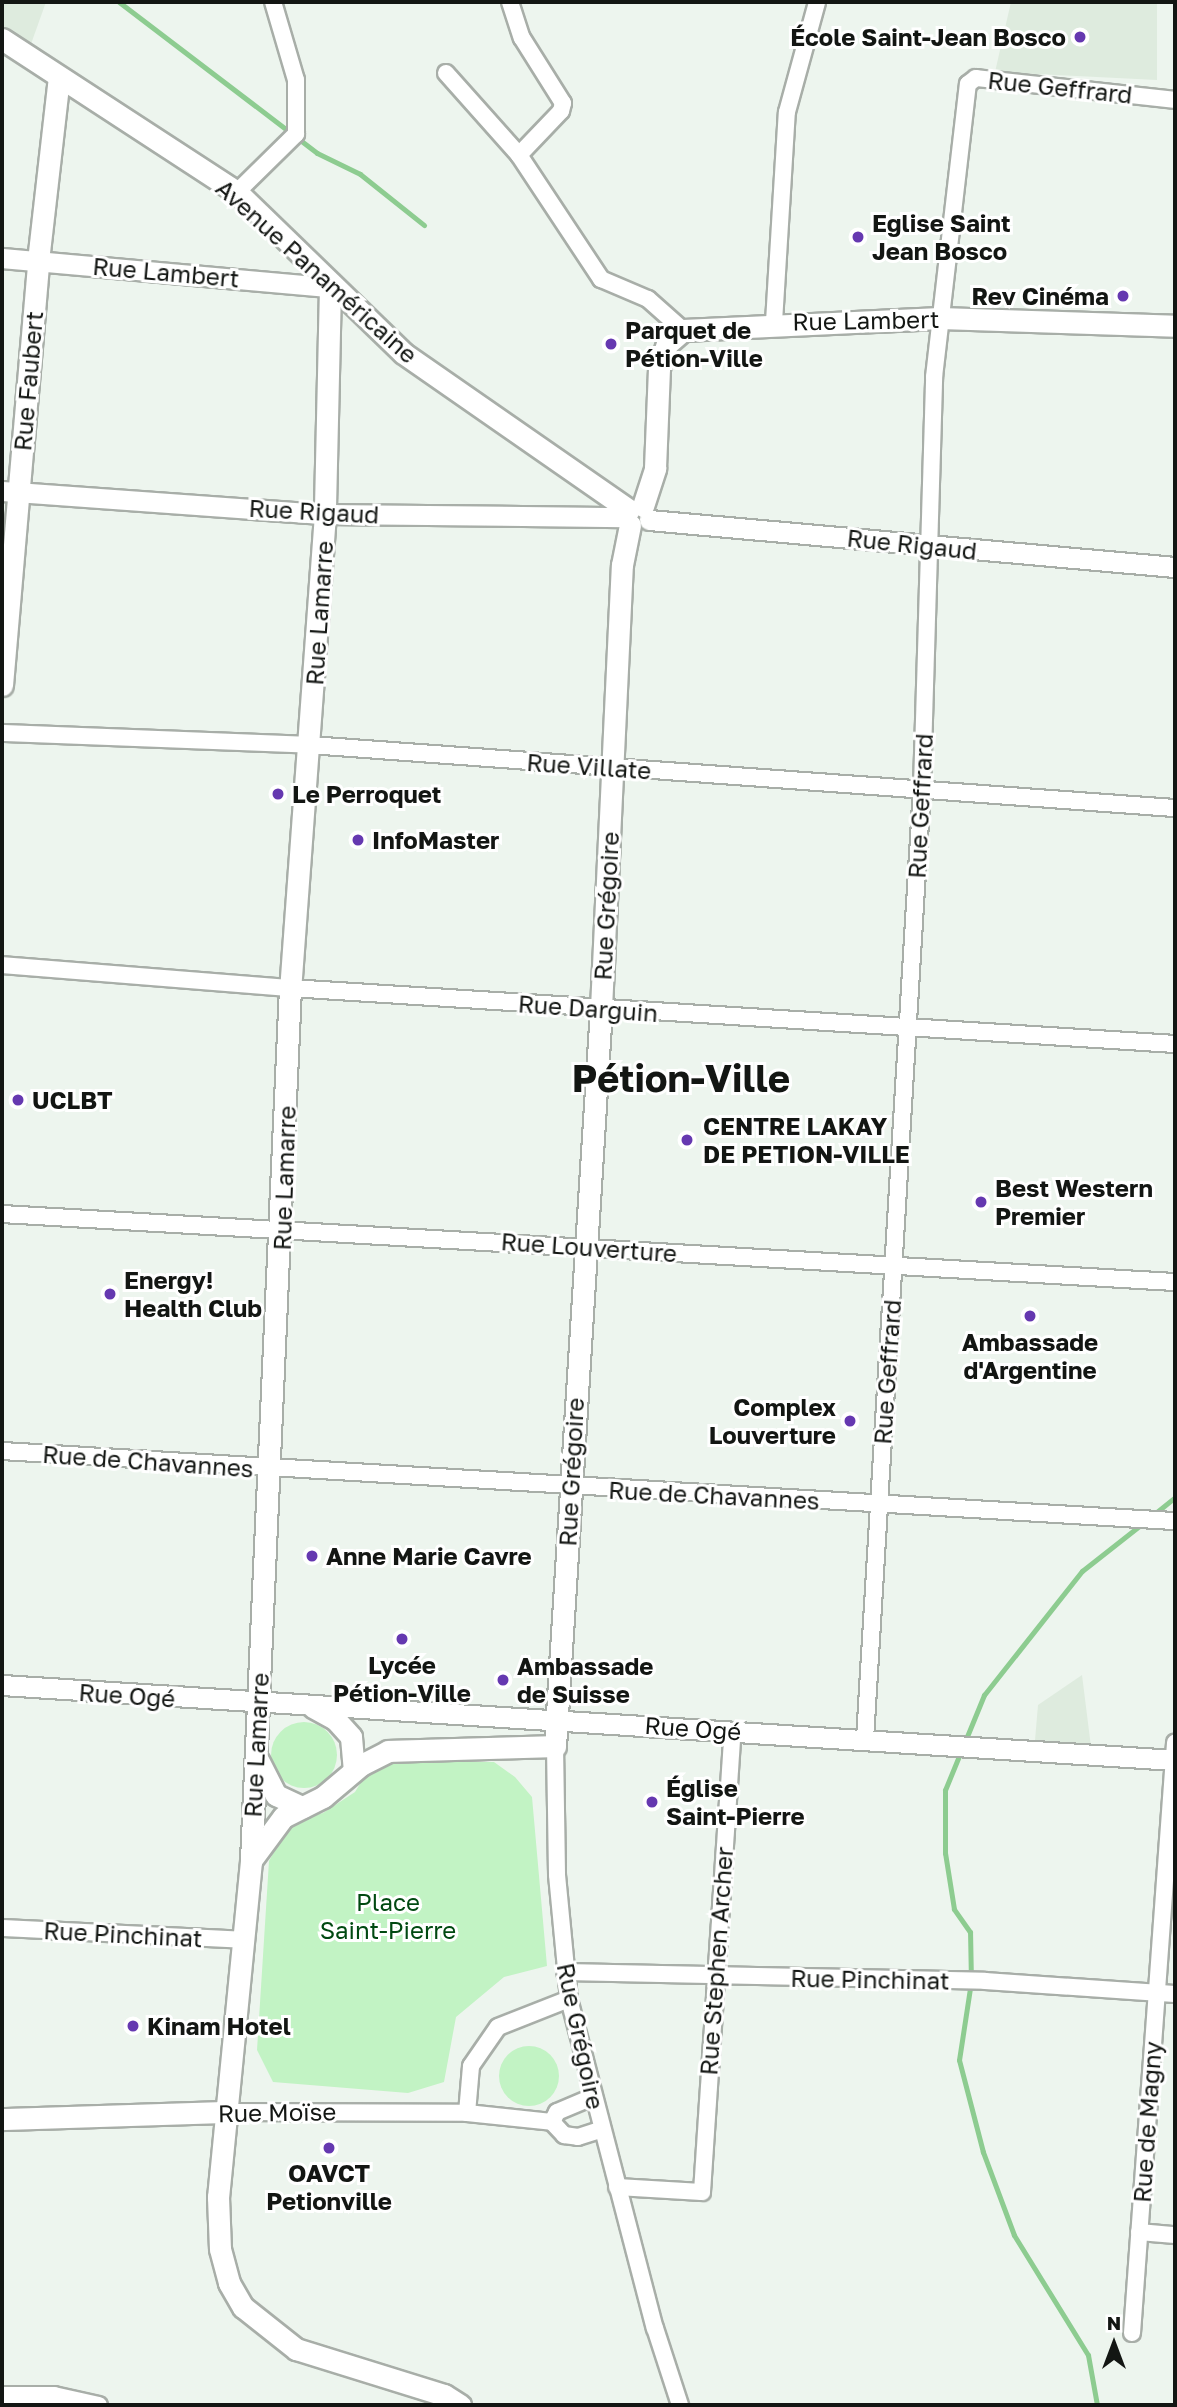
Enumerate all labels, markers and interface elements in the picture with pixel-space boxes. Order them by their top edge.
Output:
place label: École Saint-Jean Bosco [790,23,1066,51]
marker: École Saint-Jean Bosco [1072,29,1088,45]
street label: Rue Geffrard [986,65,1134,109]
street label: Avenue Panaméricaine [210,173,424,369]
place label: Eglise Saint Jean Bosco [872,209,1011,265]
marker: Eglise Saint Jean Bosco [850,229,866,245]
street label: Rue Lambert [91,251,241,293]
place label: Rev Cinéma [971,282,1109,310]
marker: Rev Cinéma [1115,288,1131,304]
street label: Rue Lambert [792,304,940,336]
street label: Rue Faubert [8,310,48,452]
place label: Parquet de Pétion-Ville [625,316,763,372]
marker: Parquet de Pétion-Ville [603,336,619,352]
street label: Rue Rigaud [248,493,380,529]
street label: Rue Rigaud [846,523,978,565]
street label: Rue Lamarre [300,540,338,686]
street label: Rue Geffrard [902,733,938,879]
street label: Rue Villate [526,747,652,785]
place label: Le Perroquet [292,780,441,808]
marker: Le Perroquet [270,786,286,802]
place label: InfoMaster [372,826,499,854]
street label: Rue Grégoire [588,831,624,981]
marker: InfoMaster [350,832,366,848]
street label: Rue Darguin [517,989,659,1027]
district label: Pétion-Ville [572,1055,790,1101]
place label: UCLBT [32,1086,113,1114]
marker: UCLBT [10,1092,26,1108]
street label: Rue Lamarre [267,1105,301,1251]
place label: CENTRE LAKAY DE PETION-VILLE [703,1112,910,1168]
marker: CENTRE LAKAY DE PETION-VILLE [677,1130,697,1150]
place label: Best Western Premier [995,1174,1153,1230]
marker: Best Western Premier [973,1194,989,1210]
street label: Rue Louverture [500,1226,678,1268]
place label: Energy! Health Club [124,1266,262,1322]
marker: Energy! Health Club [102,1286,118,1302]
street label: Rue Geffrard [868,1299,906,1445]
marker: Ambassade d'Argentine [1022,1308,1038,1324]
place label: Ambassade d'Argentine [962,1328,1098,1384]
place label: Complex Louverture [709,1393,836,1449]
street label: Rue Grégoire [553,1397,589,1547]
marker: Complex Louverture [842,1413,858,1429]
street label: Rue de Chavannes [41,1439,255,1483]
street label: Rue de Chavannes [608,1475,820,1515]
place label: Anne Marie Cavre [326,1542,532,1570]
marker: Anne Marie Cavre [304,1548,320,1564]
marker: Lycée Pétion-Ville [394,1631,410,1647]
place label: Lycée Pétion-Ville [333,1651,471,1707]
place label: Ambassade de Suisse [517,1652,653,1708]
street label: Rue Lamarre [238,1672,274,1818]
marker: Ambassade de Suisse [495,1672,511,1688]
street label: Rue Ogé [78,1677,176,1713]
street label: Rue Ogé [644,1710,742,1746]
place label: Église Saint-Pierre [666,1774,805,1830]
marker: Église Saint-Pierre [644,1794,660,1810]
street label: Rue Stephen Archer [694,1846,738,2076]
park label: Place Saint-Pierre [320,1888,456,1944]
street label: Rue Pinchinat [43,1915,203,1953]
street label: Rue Grégoire [551,1960,611,2112]
street label: Rue Pinchinat [790,1963,950,1995]
place label: Kinam Hotel [147,2012,291,2040]
marker: Kinam Hotel [125,2018,141,2034]
street label: Rue de Magny [1127,2040,1167,2204]
street label: Rue Moïse [218,2097,336,2127]
marker: OAVCT Petionville [321,2140,337,2156]
place label: OAVCT Petionville [266,2159,392,2215]
north arrow [1079,2309,1149,2379]
text: N [1107,2311,1121,2334]

